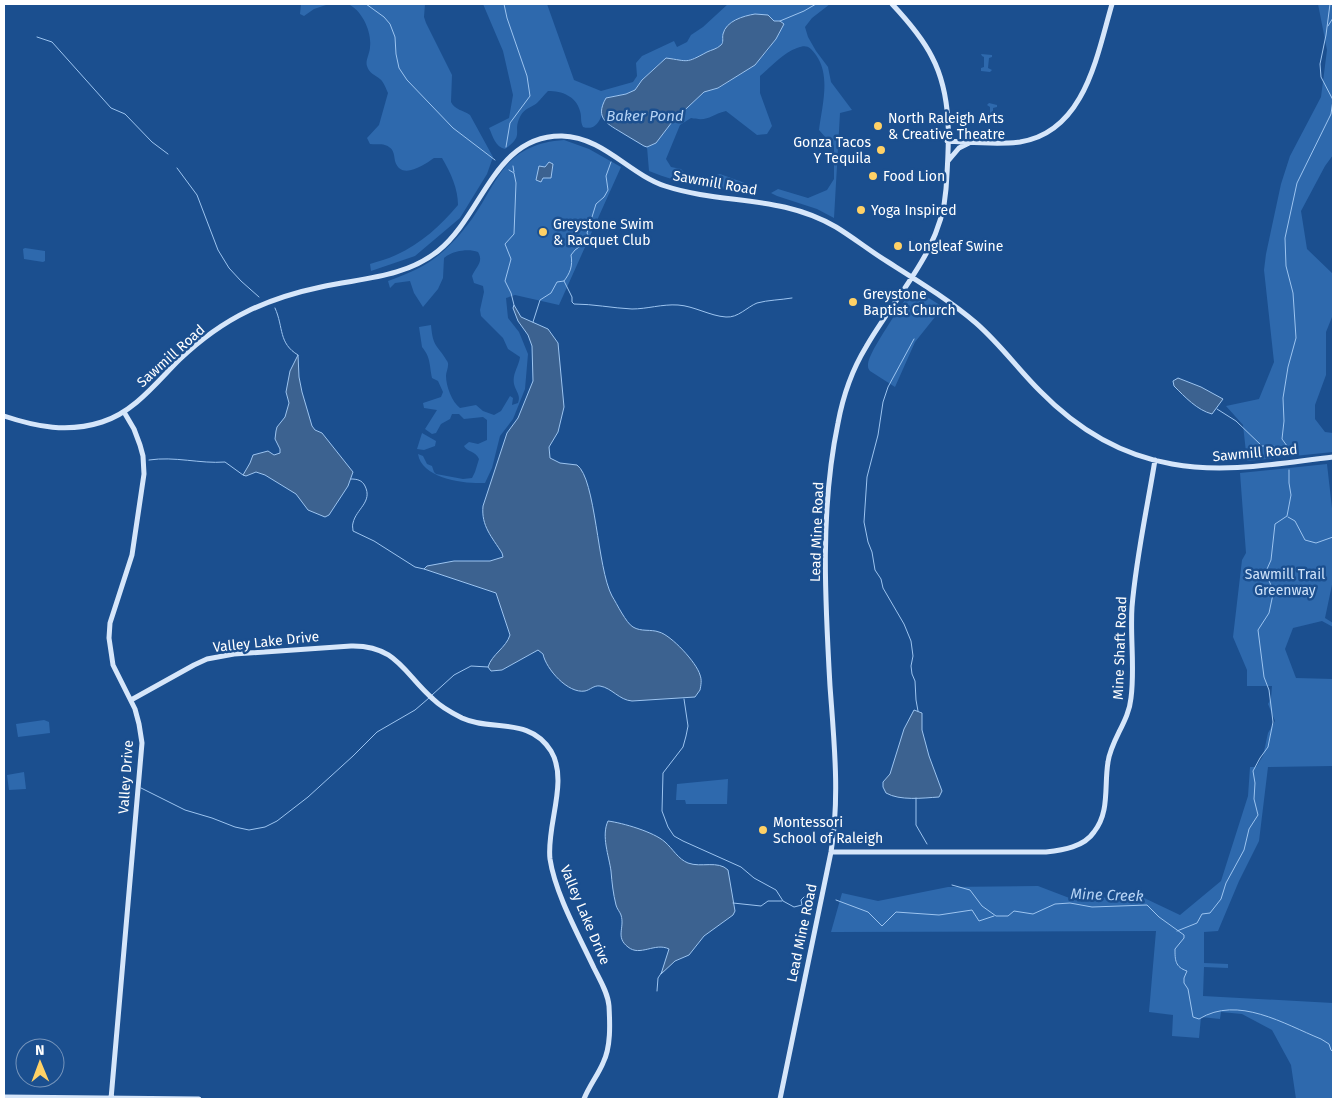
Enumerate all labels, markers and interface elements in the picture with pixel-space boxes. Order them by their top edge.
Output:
water label: Baker Pond [606,107,684,125]
place label: North Raleigh Arts & Creative Theatre [888,110,1005,143]
marker: North Raleigh Arts & Creative Theatre [872,120,884,132]
place label: Gonza Tacos Y Tequila [793,134,871,167]
marker: Gonza Tacos Y Tequila [875,144,887,156]
street label: Sawmill Road [671,167,759,199]
place label: Food Lion [883,168,945,185]
marker: Food Lion [867,170,879,182]
place label: Yoga Inspired [871,202,957,219]
marker: Yoga Inspired [855,204,867,216]
place label: Greystone Swim & Racquet Club [553,216,654,249]
marker: Greystone Swim & Racquet Club [537,226,549,238]
place label: Longleaf Swine [908,238,1003,255]
marker: Longleaf Swine [892,240,904,252]
place label: Greystone Baptist Church [863,286,956,319]
marker: Greystone Baptist Church [847,296,859,308]
street label: Sawmill Road [134,321,208,391]
street label: Sawmill Road [1212,441,1298,465]
street label: Lead Mine Road [807,481,827,583]
park label: Sawmill Trail Greenway [1245,566,1325,599]
street label: Mine Shaft Road [1110,596,1130,700]
street label: Valley Lake Drive [212,628,320,656]
street label: Valley Drive [115,740,137,814]
place label: Montessori School of Raleigh [773,814,883,847]
marker: Montessori School of Raleigh [757,824,769,836]
street label: Valley Lake Drive [556,863,614,967]
street label: Lead Mine Road [783,882,821,984]
water label: Mine Creek [1070,885,1144,905]
north arrow [15,1038,65,1088]
text: N [35,1042,45,1059]

